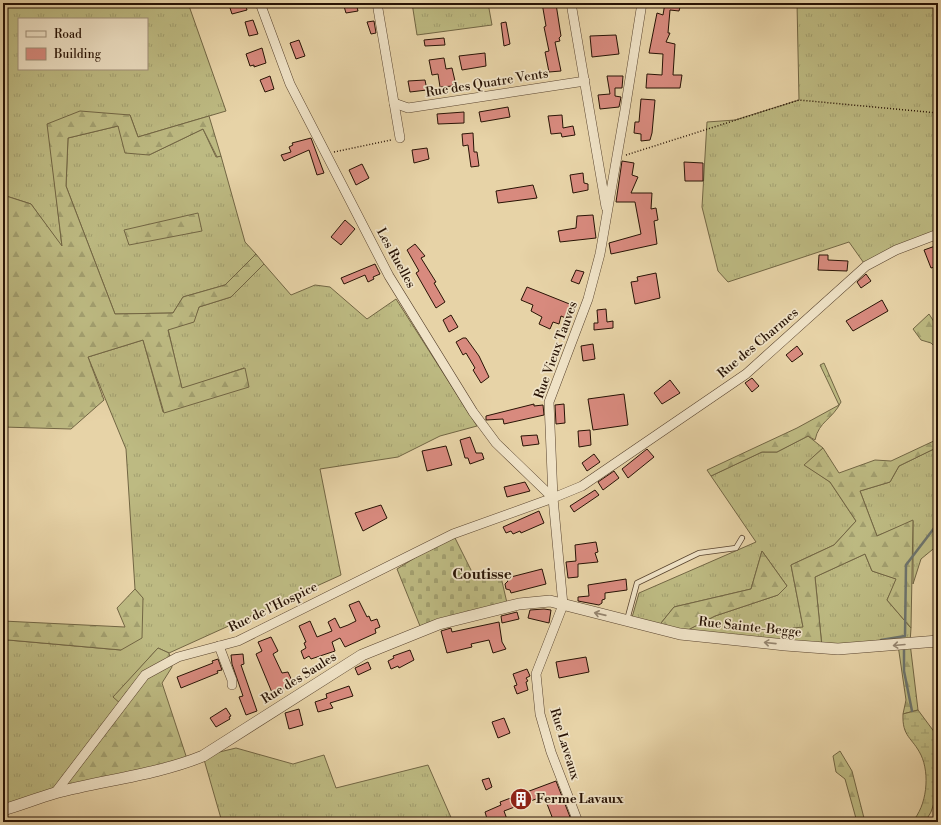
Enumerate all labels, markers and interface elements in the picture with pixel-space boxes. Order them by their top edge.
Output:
legend [18,18,148,70]
text: Road [54,27,82,42]
text: Building [53,47,102,62]
street label: Rue des Quatre Vents [424,65,550,101]
street label: Les Ruelles [373,225,419,291]
street label: Rue Vieux Tauves [531,299,581,401]
street label: Rue des Charmes [714,304,802,382]
district label: Coutisse [452,565,512,584]
street label: Rue de l'Hospice [226,578,321,636]
one-way arrow [594,609,607,617]
street label: Rue Sainte-Begge [698,614,803,640]
one-way arrow [764,639,777,647]
one-way arrow [893,641,906,648]
street label: Rue des Saules [258,648,340,707]
street label: Rue Laveaux [547,706,584,782]
building icon: Ferme Lavaux [508,786,534,812]
place label: Ferme Lavaux [536,791,624,807]

